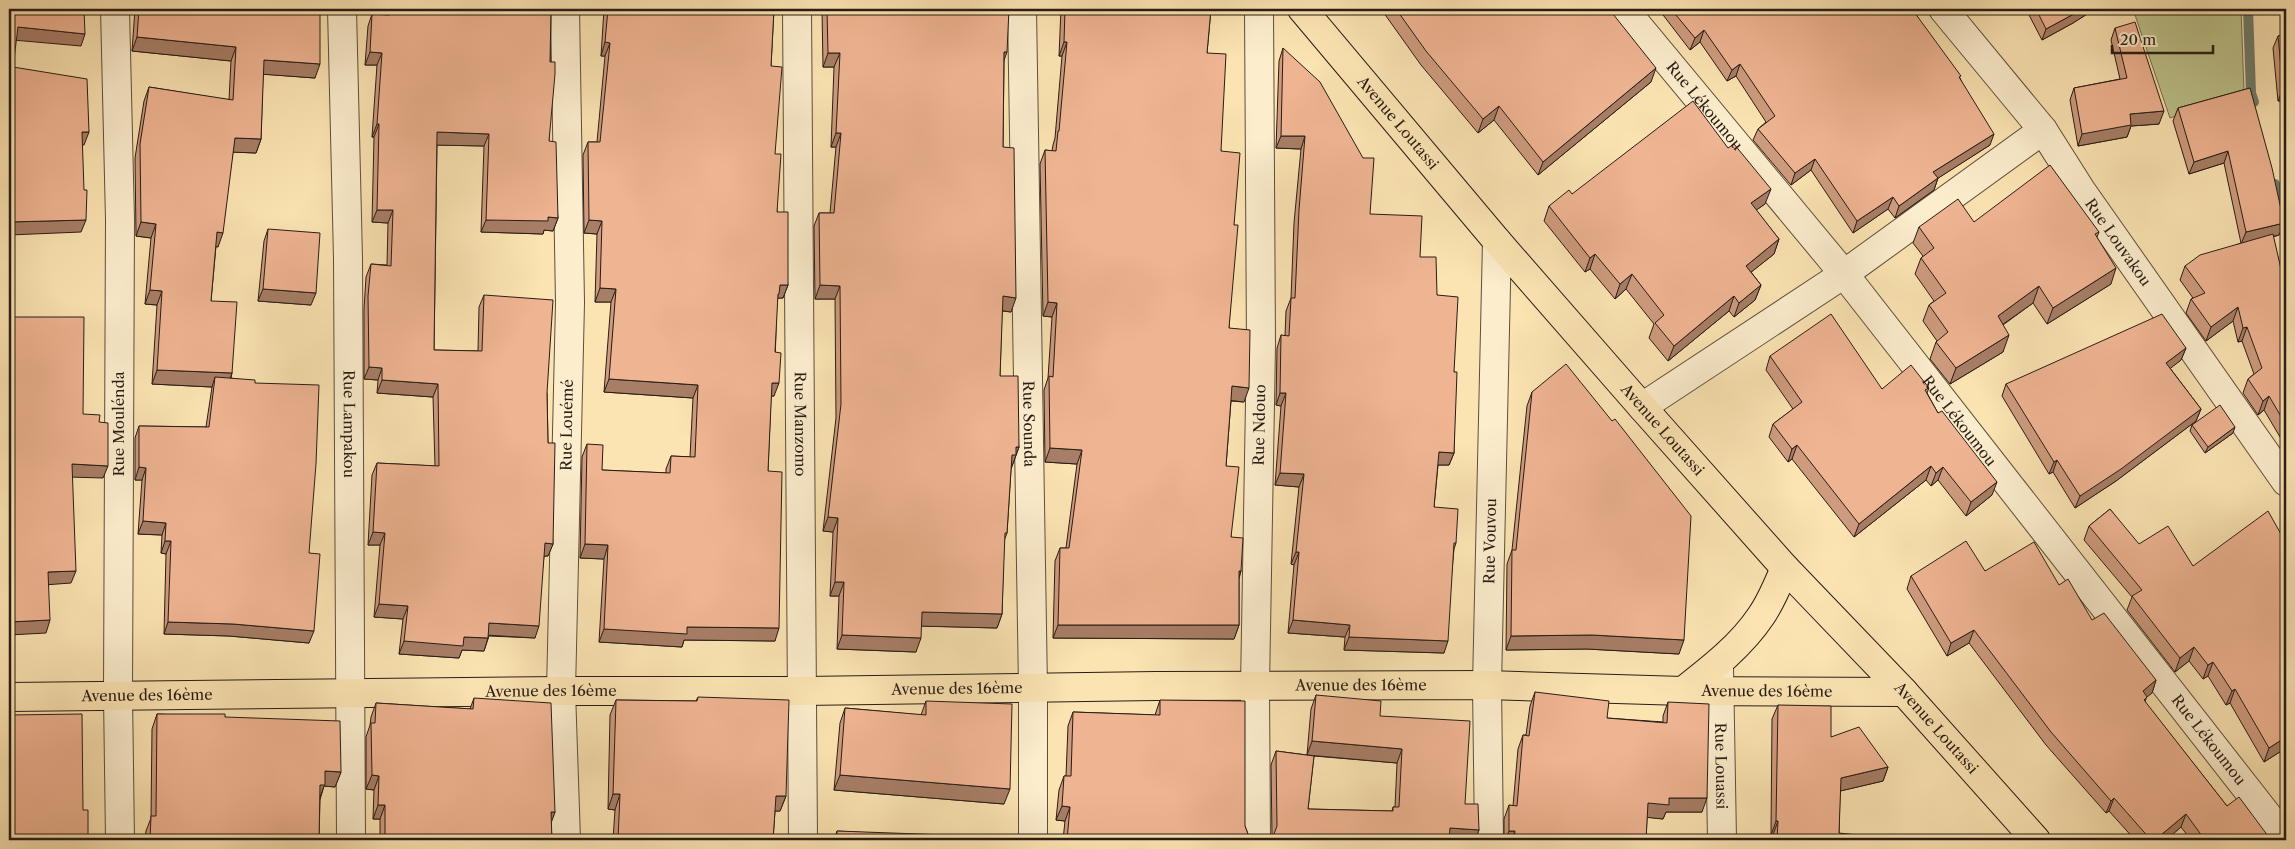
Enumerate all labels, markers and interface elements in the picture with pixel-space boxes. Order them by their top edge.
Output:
scale bar [2112,22,2214,54]
text: 20 m [2120,30,2156,49]
street label: Rue Lékoumou [1662,57,1747,154]
street label: Avenue Loutassi [1353,71,1443,174]
street label: Rue Louvakou [2081,195,2156,290]
street label: Rue Lampakou [340,370,359,478]
street label: Rue Moulénda [109,371,128,477]
street label: Rue Manzomo [791,371,810,477]
street label: Rue Lékoumou [1918,372,2001,470]
street label: Rue Louémé [556,379,577,471]
street label: Avenue Loutassi [1616,379,1709,480]
street label: Rue Sounda [1019,381,1039,467]
street label: Rue Ndouo [1249,384,1269,466]
street label: Rue Vouvou [1479,498,1500,584]
street label: Avenue des 16ème [1294,675,1427,695]
street label: Avenue Loutassi [1890,677,1983,778]
street label: Avenue des 16ème [890,678,1023,699]
street label: Avenue des 16ème [484,681,617,701]
street label: Avenue des 16ème [1700,681,1833,701]
street label: Avenue des 16ème [80,685,213,705]
street label: Rue Lékoumou [2168,691,2250,789]
street label: Rue Louassi [1711,723,1731,810]

